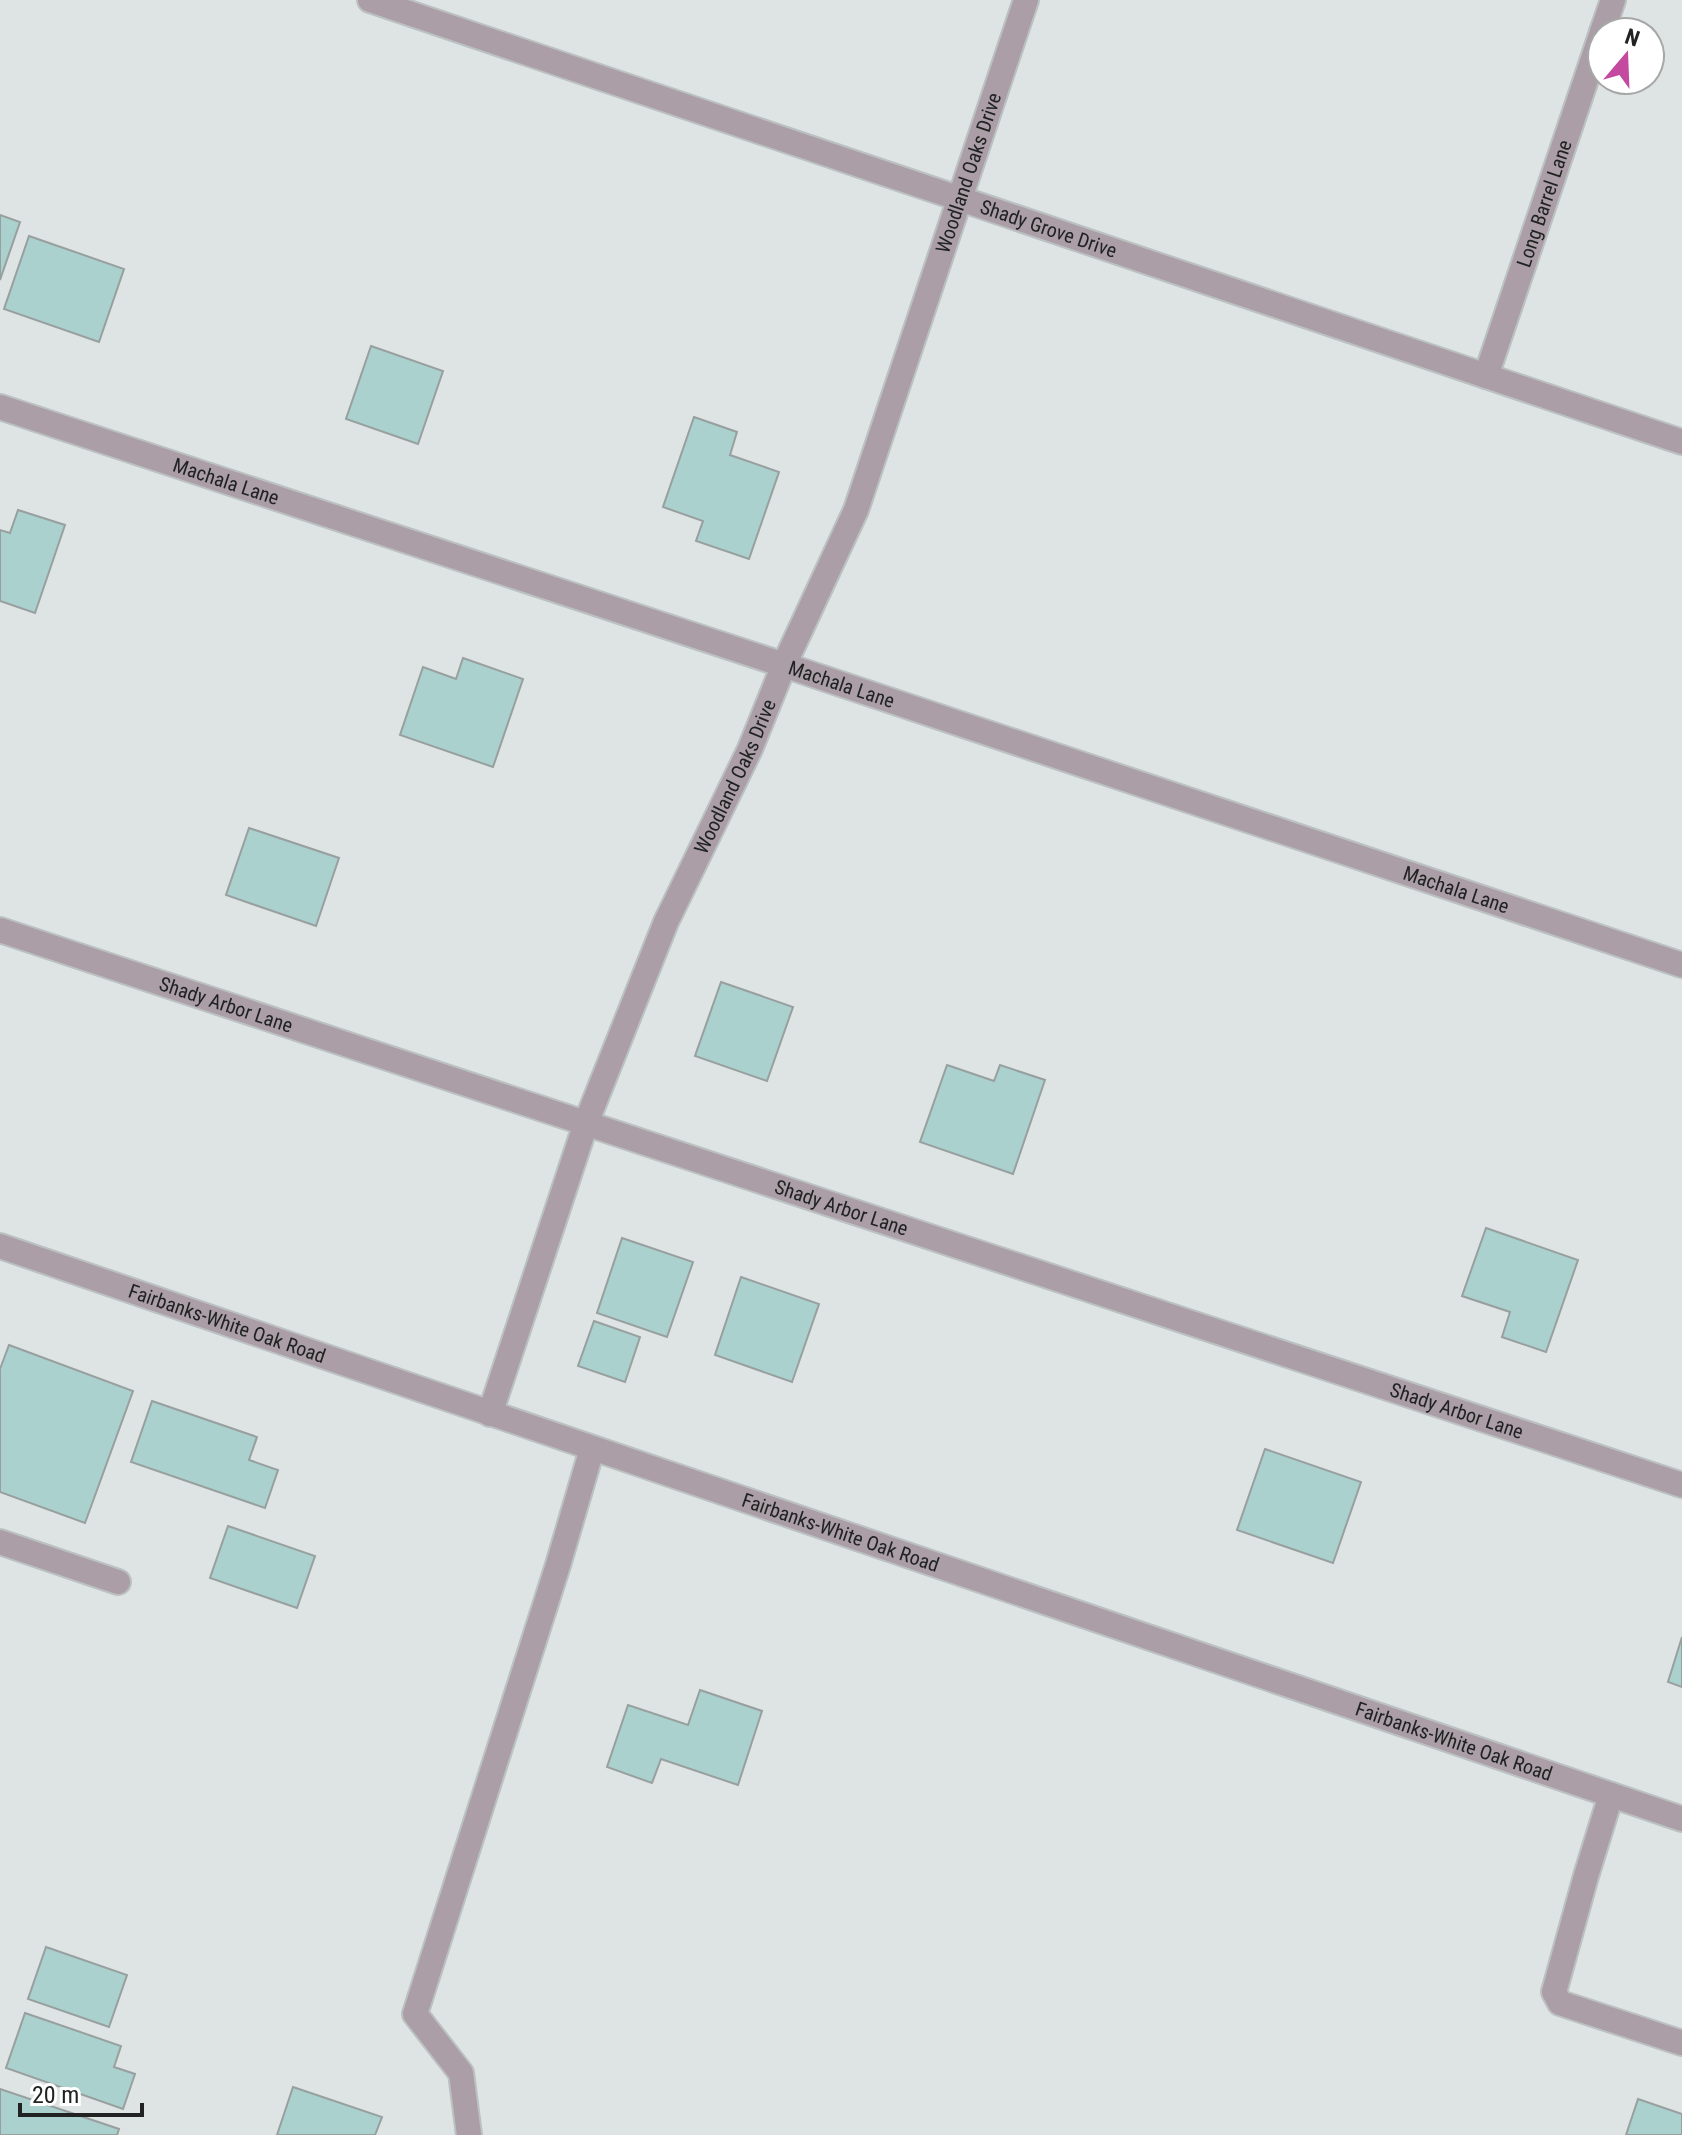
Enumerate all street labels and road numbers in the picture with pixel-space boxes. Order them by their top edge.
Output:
street label: Woodland Oaks Drive [930,90,1006,256]
street label: Long Barrel Lane [1512,137,1577,270]
street label: Shady Grove Drive [977,194,1120,263]
street label: Machala Lane [170,453,282,510]
street label: Machala Lane [785,655,898,713]
street label: Woodland Oaks Drive [689,696,781,858]
street label: Machala Lane [1400,861,1512,918]
street label: Shady Arbor Lane [156,971,296,1038]
street label: Shady Arbor Lane [772,1174,911,1241]
street label: Fairbanks-White Oak Road [126,1279,329,1368]
street label: Shady Arbor Lane [1387,1378,1526,1444]
street label: Fairbanks-White Oak Road [739,1488,942,1577]
street label: Fairbanks-White Oak Road [1352,1697,1556,1786]

